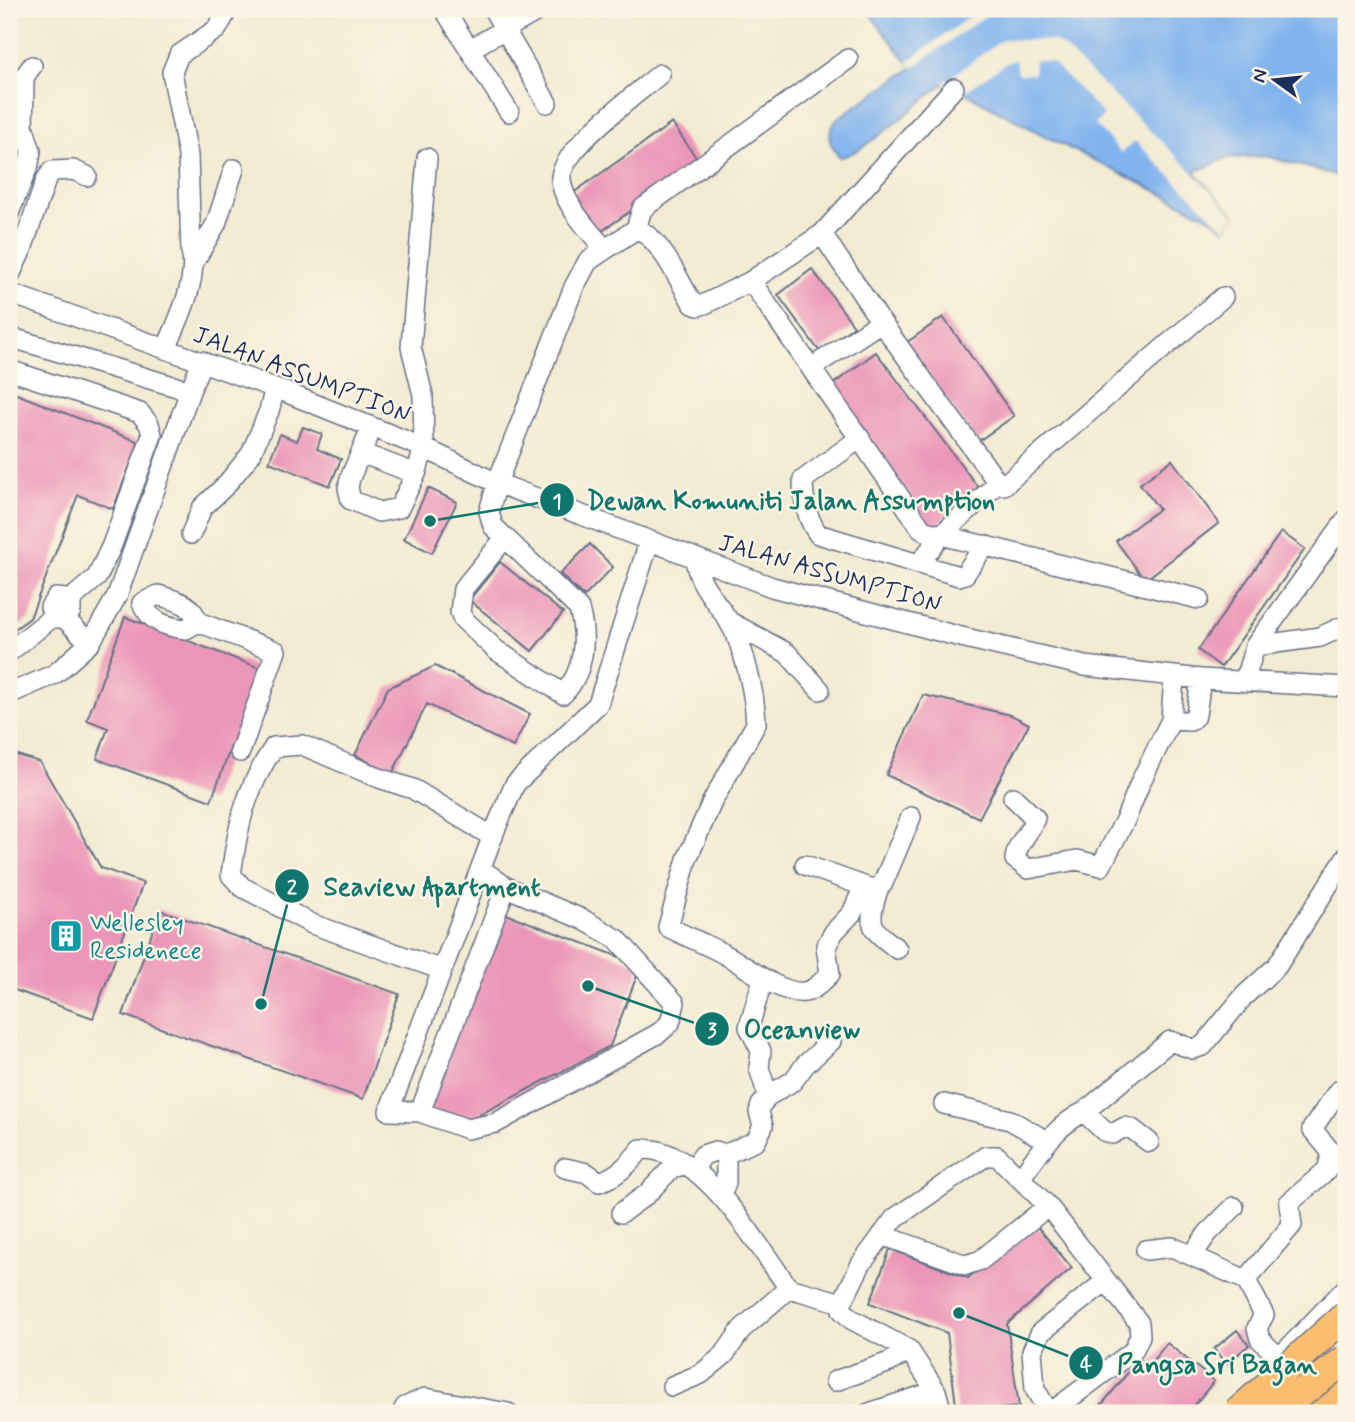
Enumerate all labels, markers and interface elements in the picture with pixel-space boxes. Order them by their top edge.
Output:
north arrow [1240,46,1310,116]
text: N [1246,67,1274,85]
street label: JALAN ASSUMPTION [188,320,415,431]
callout: Dewan Komuniti Jalan Assumption [539,477,1007,524]
text: Dewan Komuniti Jalan Assumption [587,485,995,519]
text: 1 [552,488,562,516]
street label: JALAN ASSUMPTION [715,528,945,621]
callout: Seaview Apartment [275,863,555,910]
text: Seaview Apartment [323,871,541,908]
text: 2 [287,874,298,902]
place label: Wellesley Residenece [90,908,202,967]
building icon: Wellesley Residenece [47,917,85,955]
callout: Oceanview [695,1006,874,1053]
text: Oceanview [744,1014,860,1048]
text: 3 [707,1017,717,1045]
callout: Pangsa Sri Bagan [1068,1340,1331,1387]
text: Pangsa Sri Bagan [1117,1349,1318,1386]
text: 4 [1080,1351,1093,1379]

